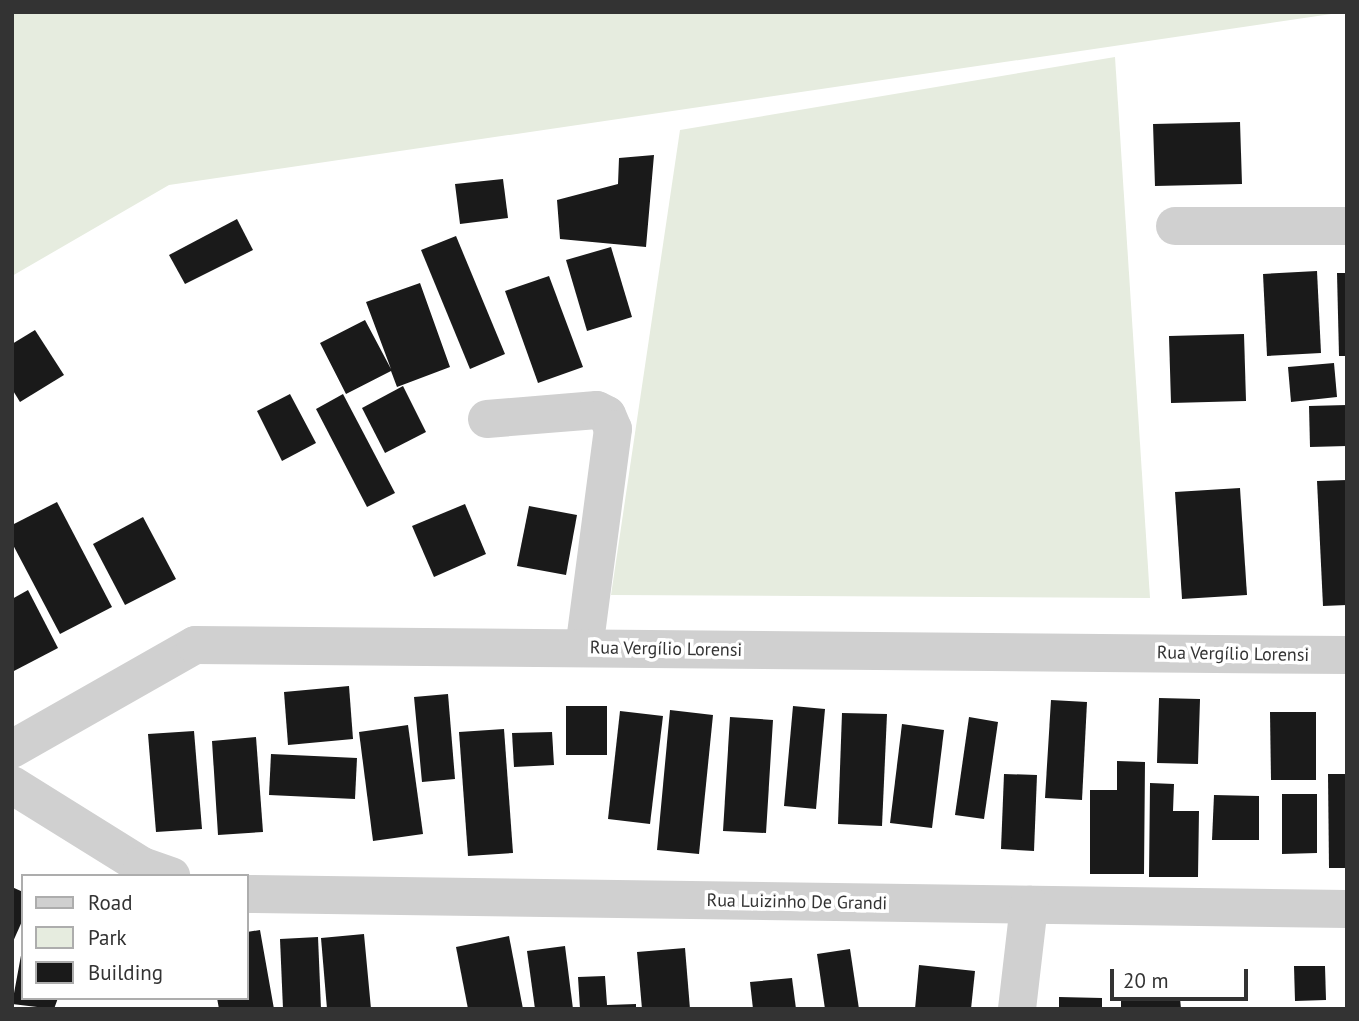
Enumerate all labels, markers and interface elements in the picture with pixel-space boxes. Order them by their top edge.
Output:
street label: Rua Vergílio Lorensi [589,637,743,661]
street label: Rua Vergílio Lorensi [1156,642,1310,666]
legend [21,874,248,1000]
text: Road [88,889,132,916]
street label: Rua Luizinho De Grandi [707,890,887,914]
text: Park [88,924,127,951]
scale bar [1114,954,1252,998]
text: Building [88,959,163,986]
text: 20 m [1123,967,1169,994]

